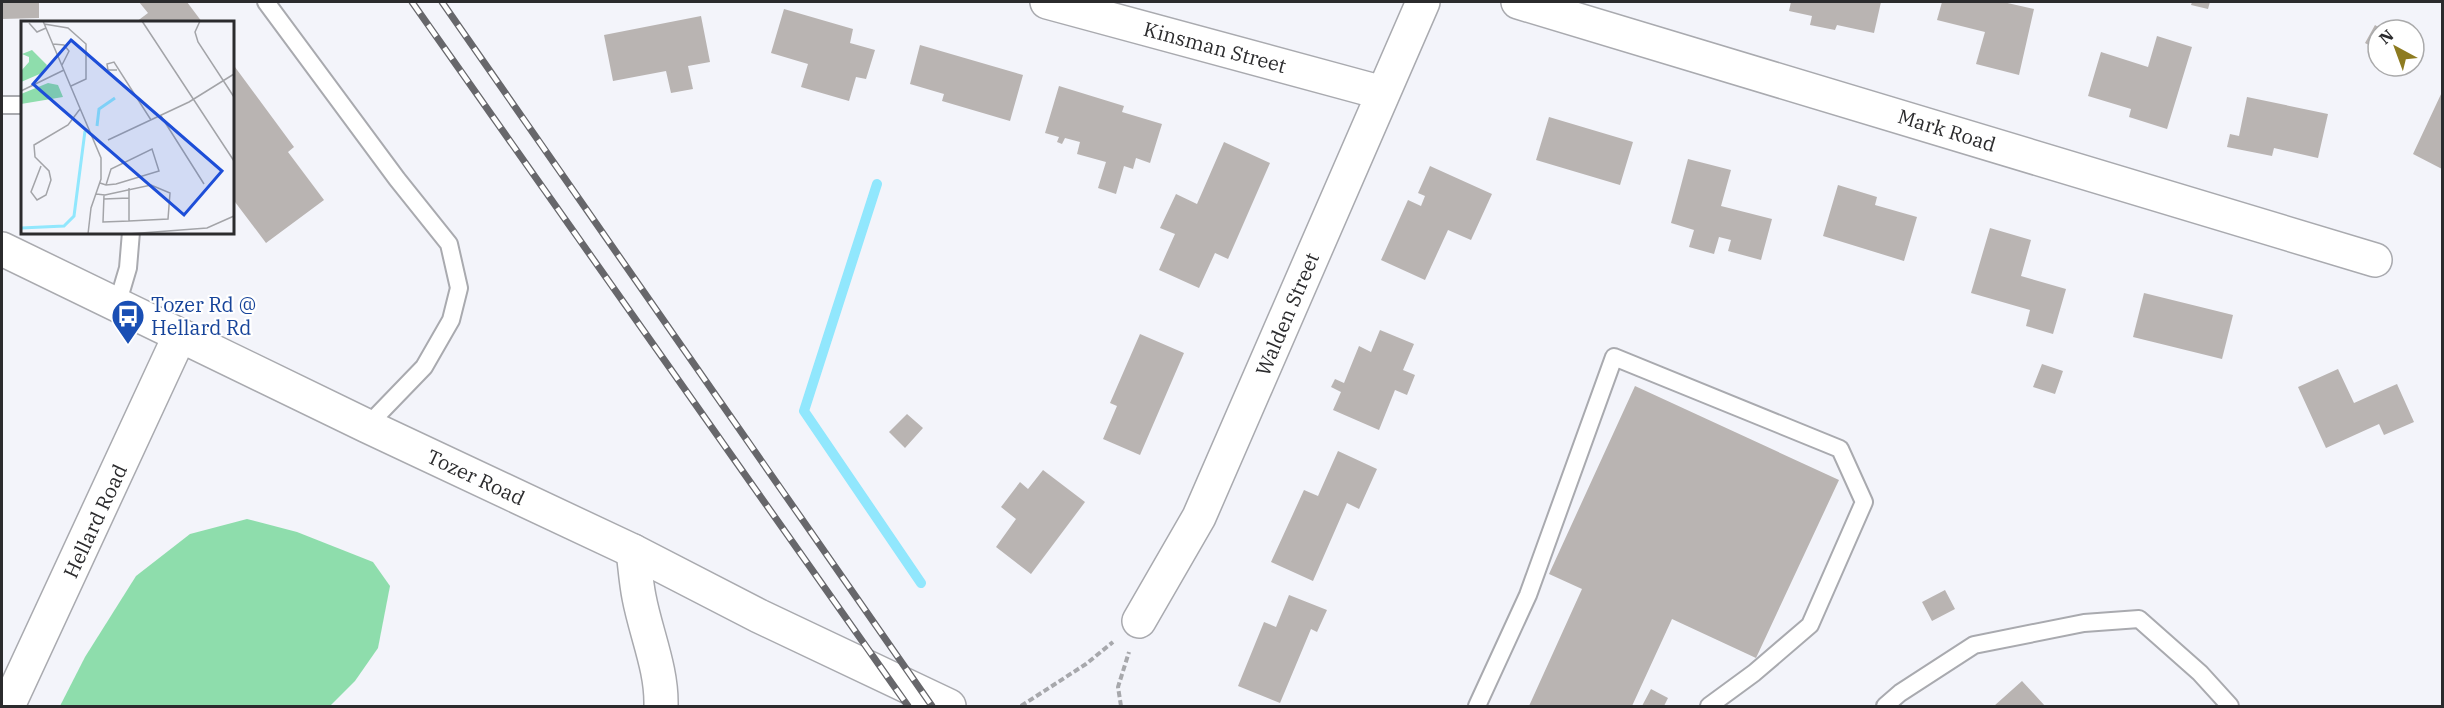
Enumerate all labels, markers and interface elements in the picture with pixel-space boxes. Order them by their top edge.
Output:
street label: Kinsman Street [1141,15,1289,79]
north arrow [2366,18,2426,78]
inset map [21,21,234,234]
text: N [2375,25,2397,48]
street label: Mark Road [1895,102,1999,158]
street label: Walden Street [1249,248,1325,380]
place label: Tozer Rd @ Hellard Rd [151,291,257,341]
bus stop icon: Tozer Rd @ Hellard Rd [110,298,146,345]
street label: Tozer Road [423,443,529,511]
street label: Hellard Road [57,460,133,582]

